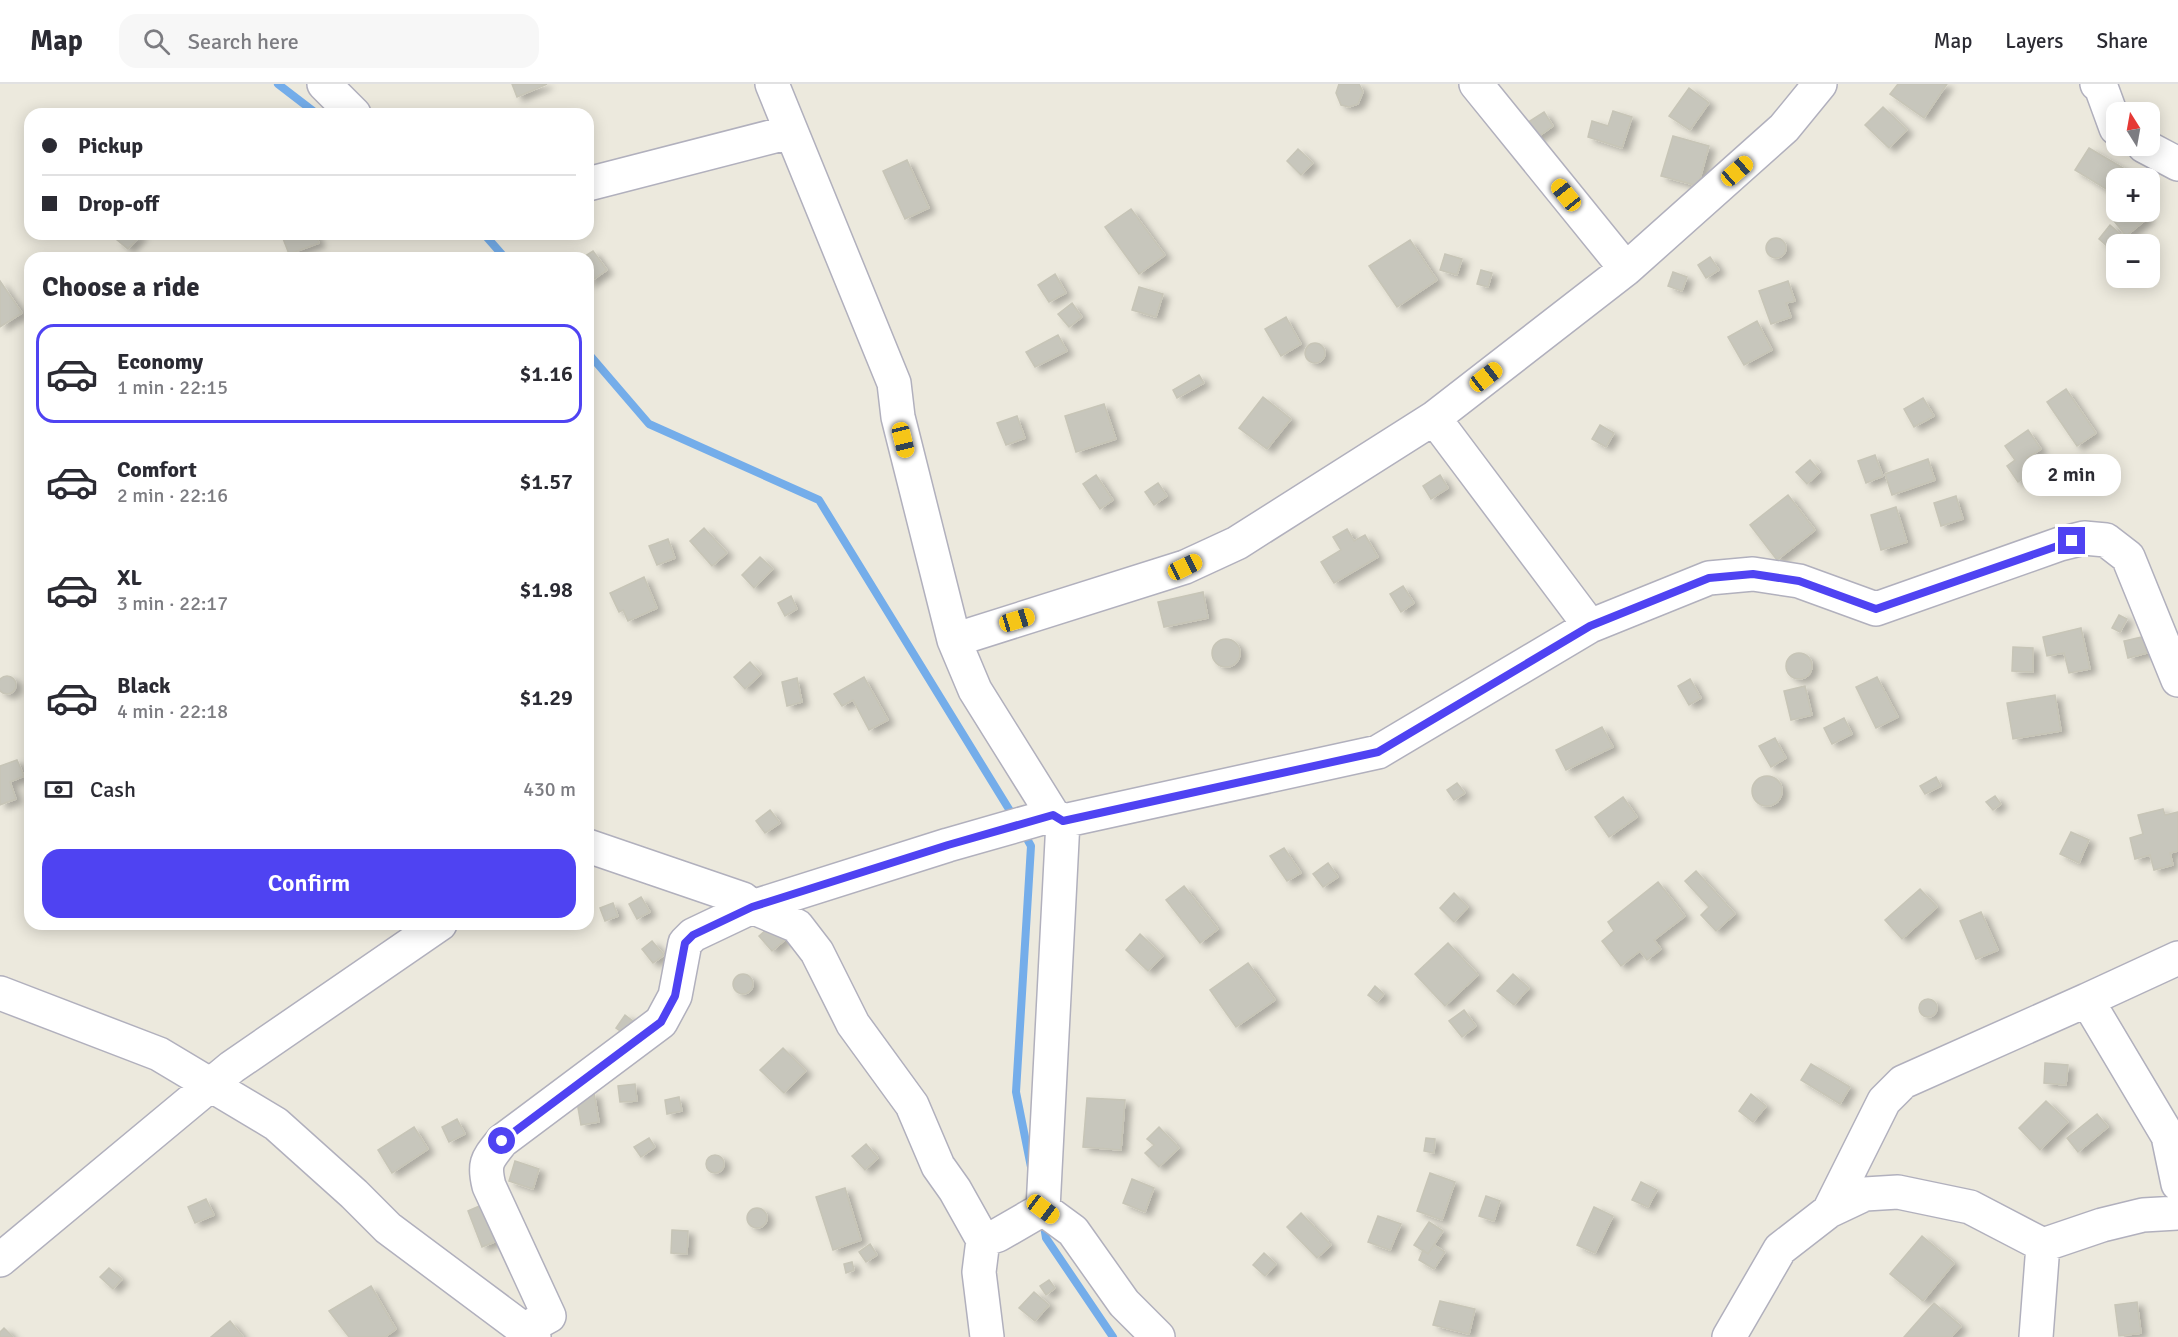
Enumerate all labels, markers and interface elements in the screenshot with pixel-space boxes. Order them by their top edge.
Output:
search box [119,14,539,68]
text: Map [30,24,83,58]
icon: search [140,25,173,58]
text: Search here [188,28,299,55]
text: Map [1934,28,1972,54]
text: Layers [2005,28,2063,54]
text: Share [2096,28,2148,54]
north arrow [2106,102,2160,156]
map controls [2106,102,2160,288]
text: Pickup [78,132,143,159]
car [1718,152,1756,190]
button: + [2106,168,2160,222]
car [1548,175,1584,215]
text: Drop-off [78,190,159,217]
button: − [2106,234,2160,288]
text: Choose a ride [42,271,200,304]
icon: car [45,347,99,401]
text: Economy [117,348,203,375]
car [1466,359,1506,395]
text: $1.16 [519,360,573,387]
text: 1 min · 22:15 [117,375,228,400]
car [890,420,916,460]
callout: 2 min [2022,454,2122,496]
icon: car [45,455,99,509]
text: Comfort [117,456,197,483]
text: 2 min [2048,462,2095,487]
text: $1.57 [519,468,573,495]
text: 2 min · 22:16 [117,483,228,508]
route end [2058,527,2085,554]
car [1165,551,1205,583]
icon: car [45,563,99,617]
text: XL [117,564,142,591]
text: $1.98 [519,576,573,603]
text: 3 min · 22:17 [117,591,228,616]
car [997,606,1037,634]
icon: car [45,671,99,725]
text: Black [117,672,171,699]
text: $1.29 [519,684,573,711]
text: 4 min · 22:18 [117,699,228,724]
icon: cash [42,773,75,806]
text: Cash [90,776,136,803]
text: 430 m [523,777,576,802]
button: Confirm [42,849,576,918]
route start [488,1127,515,1154]
car [1023,1191,1063,1227]

